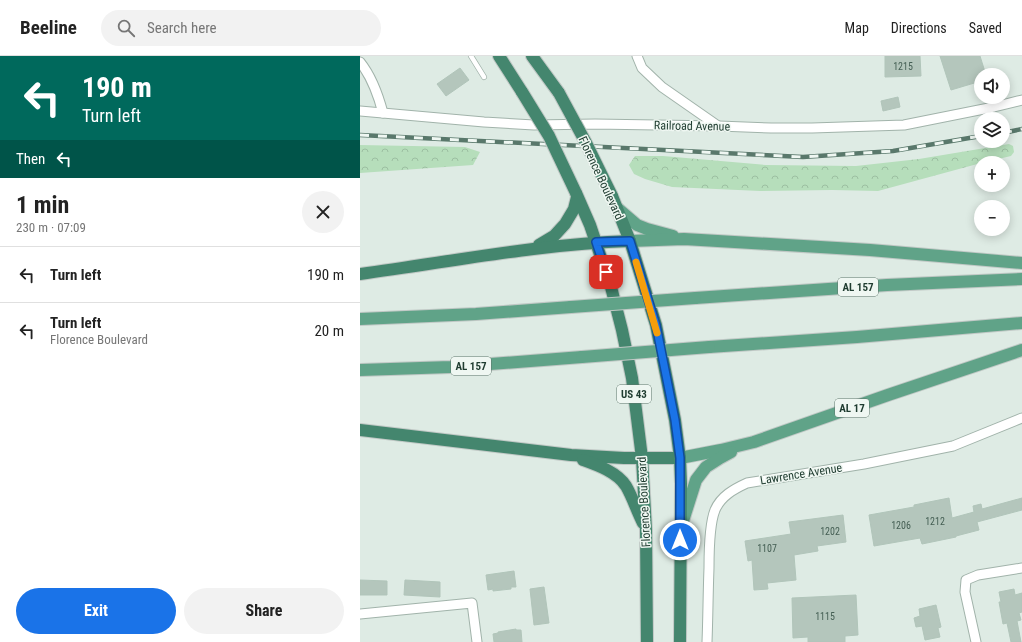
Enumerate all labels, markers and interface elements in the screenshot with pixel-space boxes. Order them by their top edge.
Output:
search box [101,10,381,46]
text: Beeline [20,16,77,39]
icon: search [115,17,137,39]
text: Search here [147,19,217,37]
text: Map [845,20,869,36]
text: Directions [891,20,947,36]
text: Saved [969,20,1002,36]
house number: 1215 [893,61,913,72]
map controls [974,68,1010,236]
button: sound [974,68,1010,104]
text: 190 m [82,71,152,104]
icon: left [16,72,68,124]
text: Turn left [82,105,141,126]
button: layers [974,112,1010,148]
street label: Railroad Avenue [654,118,731,134]
street label: Florence Boulevard [576,134,626,222]
icon: left [53,148,75,170]
text: Then [16,150,45,168]
button: + [974,156,1010,192]
text: 1 min [16,191,69,219]
button: close [302,191,344,233]
button: − [974,200,1010,236]
text: 230 m · 07:09 [16,220,86,235]
pin [589,255,623,289]
icon: arrive [595,261,617,283]
icon: left [16,264,38,286]
text: Turn left [50,266,101,284]
text: 190 m [307,266,344,284]
road number: AL 157 [838,278,878,296]
text: Turn left [50,314,101,332]
icon: left [16,320,38,342]
text: 20 m [314,322,344,340]
text: Florence Boulevard [50,332,148,347]
road number: AL 157 [451,357,491,375]
road number: US 43 [617,385,651,403]
road number: AL 17 [835,399,869,417]
street label: Florence Boulevard [635,456,653,548]
street label: Lawrence Avenue [759,461,843,487]
house number: 1212 [925,516,945,527]
position arrow [659,519,701,561]
house number: 1206 [891,520,911,531]
house number: 1202 [820,526,840,537]
house number: 1107 [757,543,777,554]
button: Exit [16,588,176,634]
button: Share [184,588,344,634]
house number: 1115 [815,611,835,622]

